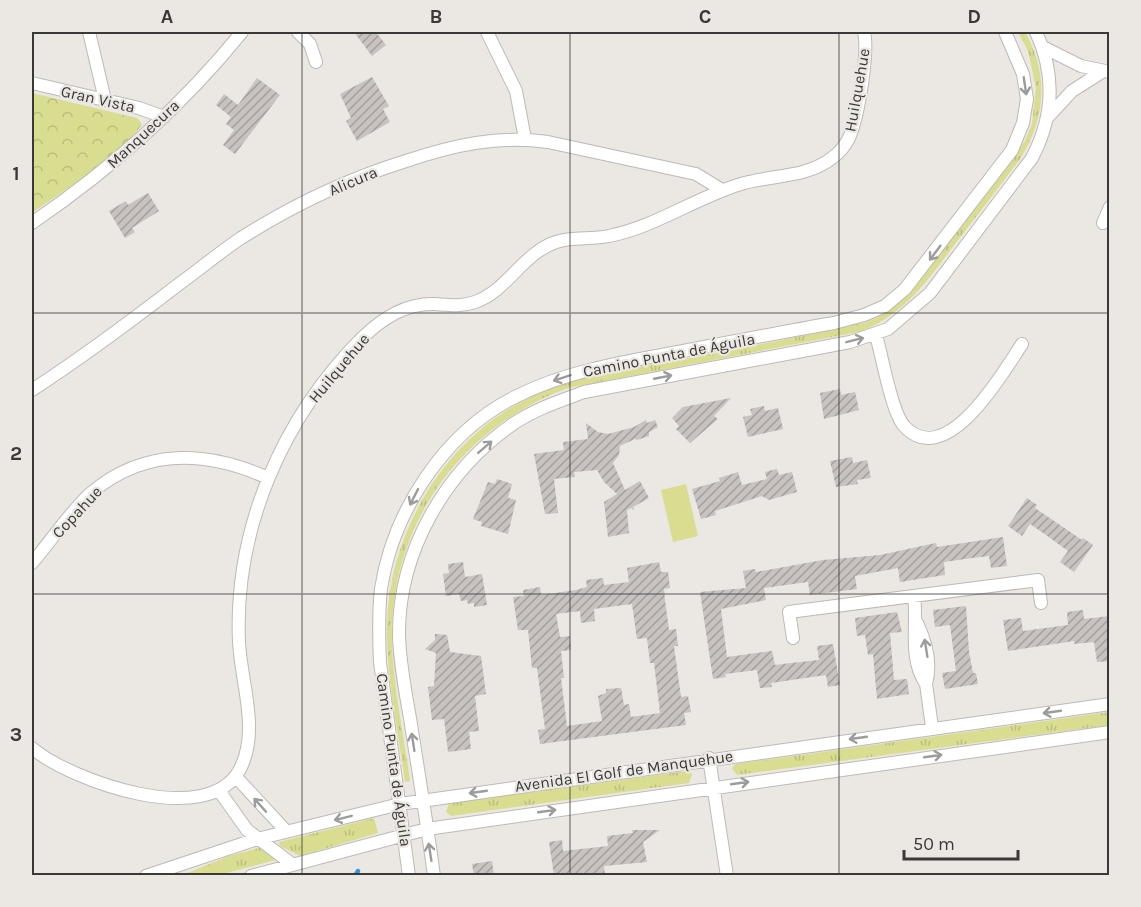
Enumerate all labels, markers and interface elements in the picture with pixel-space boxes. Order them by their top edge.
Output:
text: A [161,5,174,28]
text: B [430,5,442,28]
text: C [699,5,711,28]
text: D [967,5,981,28]
street label: Huilquehue [840,47,874,133]
one-way arrow [1019,76,1030,96]
street label: Gran Vista [59,81,137,117]
street label: Manquecura [103,96,183,172]
text: 1 [12,162,20,185]
street label: Alicura [326,162,380,200]
one-way arrow [928,244,941,260]
street label: Camino Punta de Águila [581,329,757,381]
street label: Huilquehue [305,330,373,406]
one-way arrow [845,334,864,346]
one-way arrow [653,371,672,382]
one-way arrow [553,373,572,384]
one-way arrow [477,440,492,454]
text: 2 [10,442,22,465]
street label: Copahue [48,482,106,542]
one-way arrow [408,488,419,506]
one-way arrow [920,639,931,658]
street label: Camino Punta de Águila [372,672,416,848]
one-way arrow [1042,706,1062,717]
text: 3 [10,723,22,746]
one-way arrow [849,732,869,743]
one-way arrow [408,733,419,753]
street label: Avenida El Golf de Manquehue [514,746,734,796]
one-way arrow [923,751,942,762]
one-way arrow [729,777,749,788]
one-way arrow [469,787,489,798]
one-way arrow [253,798,267,813]
one-way arrow [536,805,556,816]
one-way arrow [334,812,353,824]
scale bar [904,823,1018,861]
text: 50 m [913,833,955,855]
one-way arrow [425,843,436,862]

